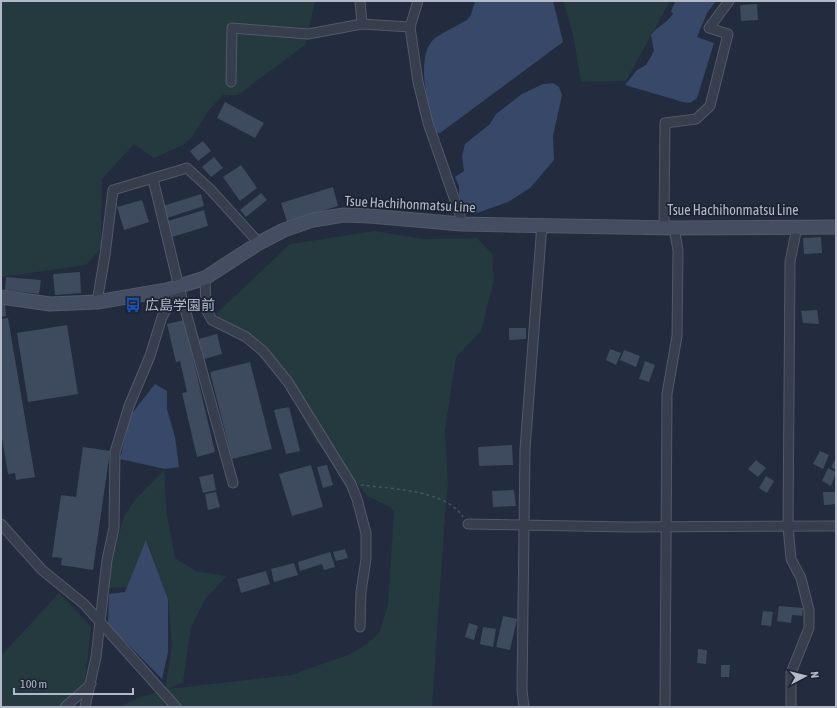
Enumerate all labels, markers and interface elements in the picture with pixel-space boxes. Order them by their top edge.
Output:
street label: Tsue Hachihonmatsu Line [344,193,476,215]
street label: Tsue Hachihonmatsu Line [667,202,799,218]
bus stop icon: 広島学園前 [124,296,142,314]
place label: 広島学園前 [145,297,215,313]
north arrow [785,656,825,696]
scale bar [14,670,133,696]
text: N [809,671,821,679]
text: 100 m [20,677,47,691]

